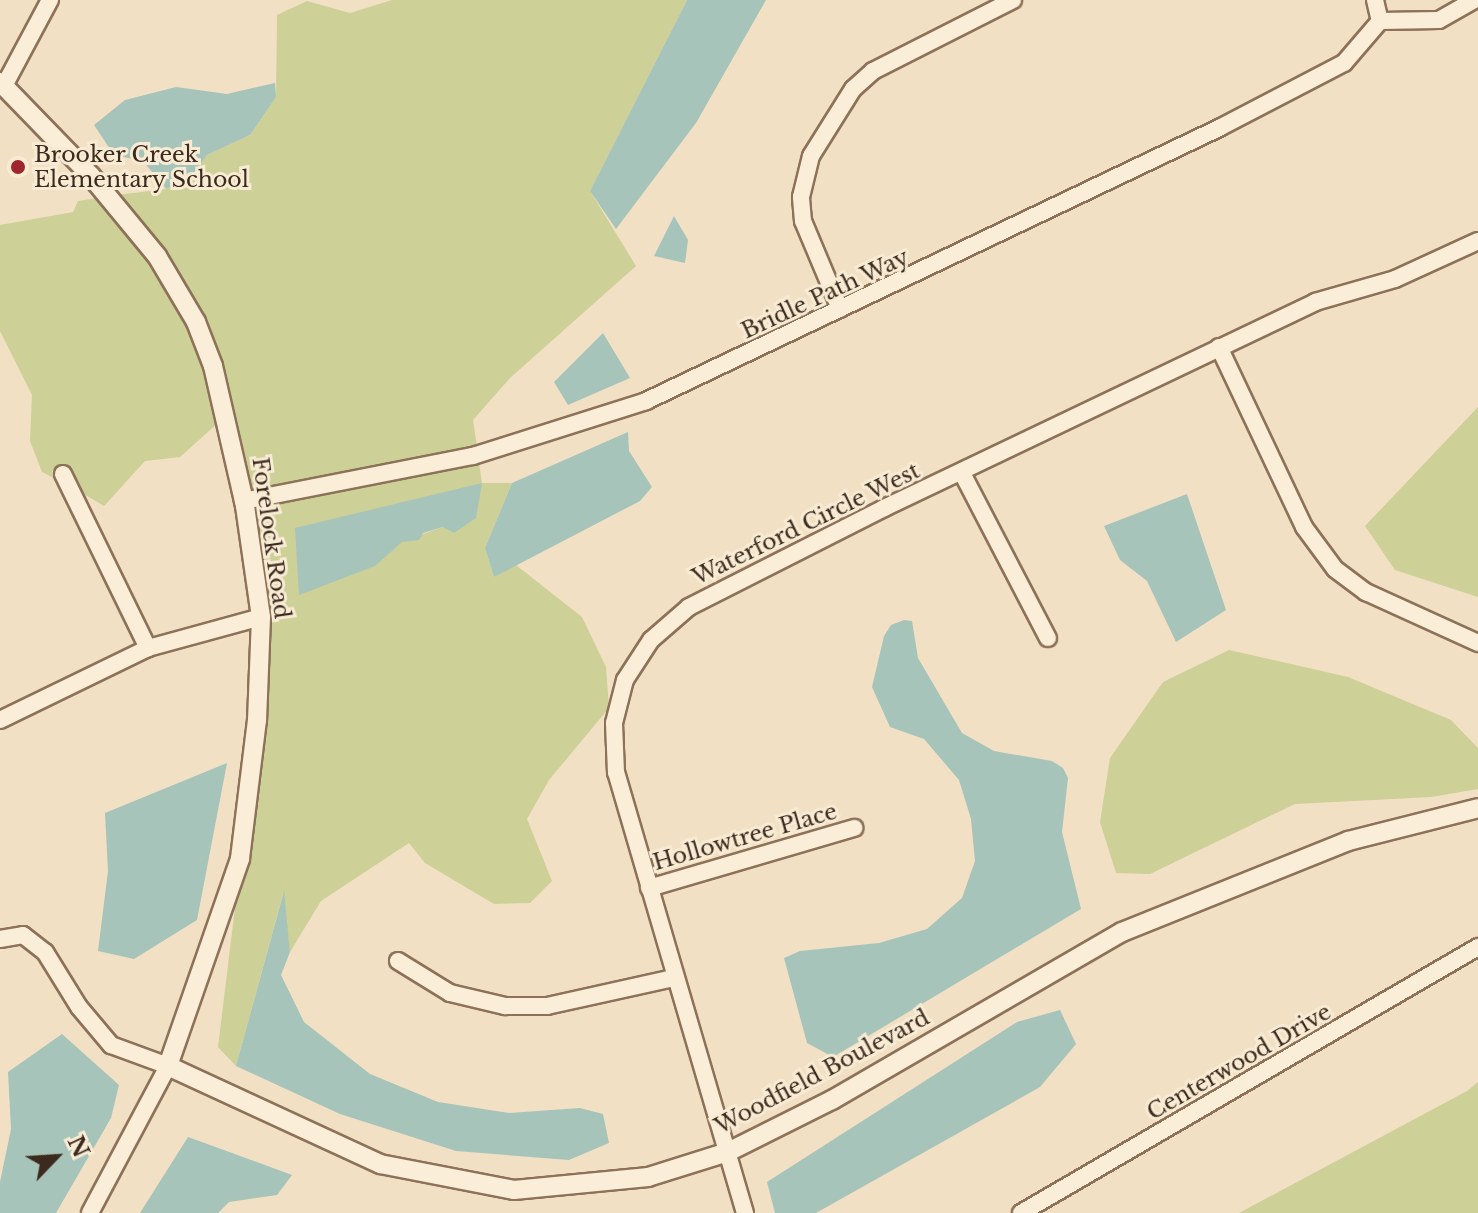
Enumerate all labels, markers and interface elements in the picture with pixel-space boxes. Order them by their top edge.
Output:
place label: Brooker Creek Elementary School [34,141,250,192]
marker: Brooker Creek Elementary School [9,158,27,176]
street label: Bridle Path Way [737,244,913,344]
street label: Forelock Road [247,456,295,620]
street label: Waterford Circle West [688,457,924,591]
street label: Hollowtree Place [650,798,840,876]
street label: Centerwood Drive [1142,999,1336,1125]
street label: Woodfield Boulevard [710,1004,934,1140]
north arrow [16,1117,96,1197]
text: N [62,1132,95,1162]

